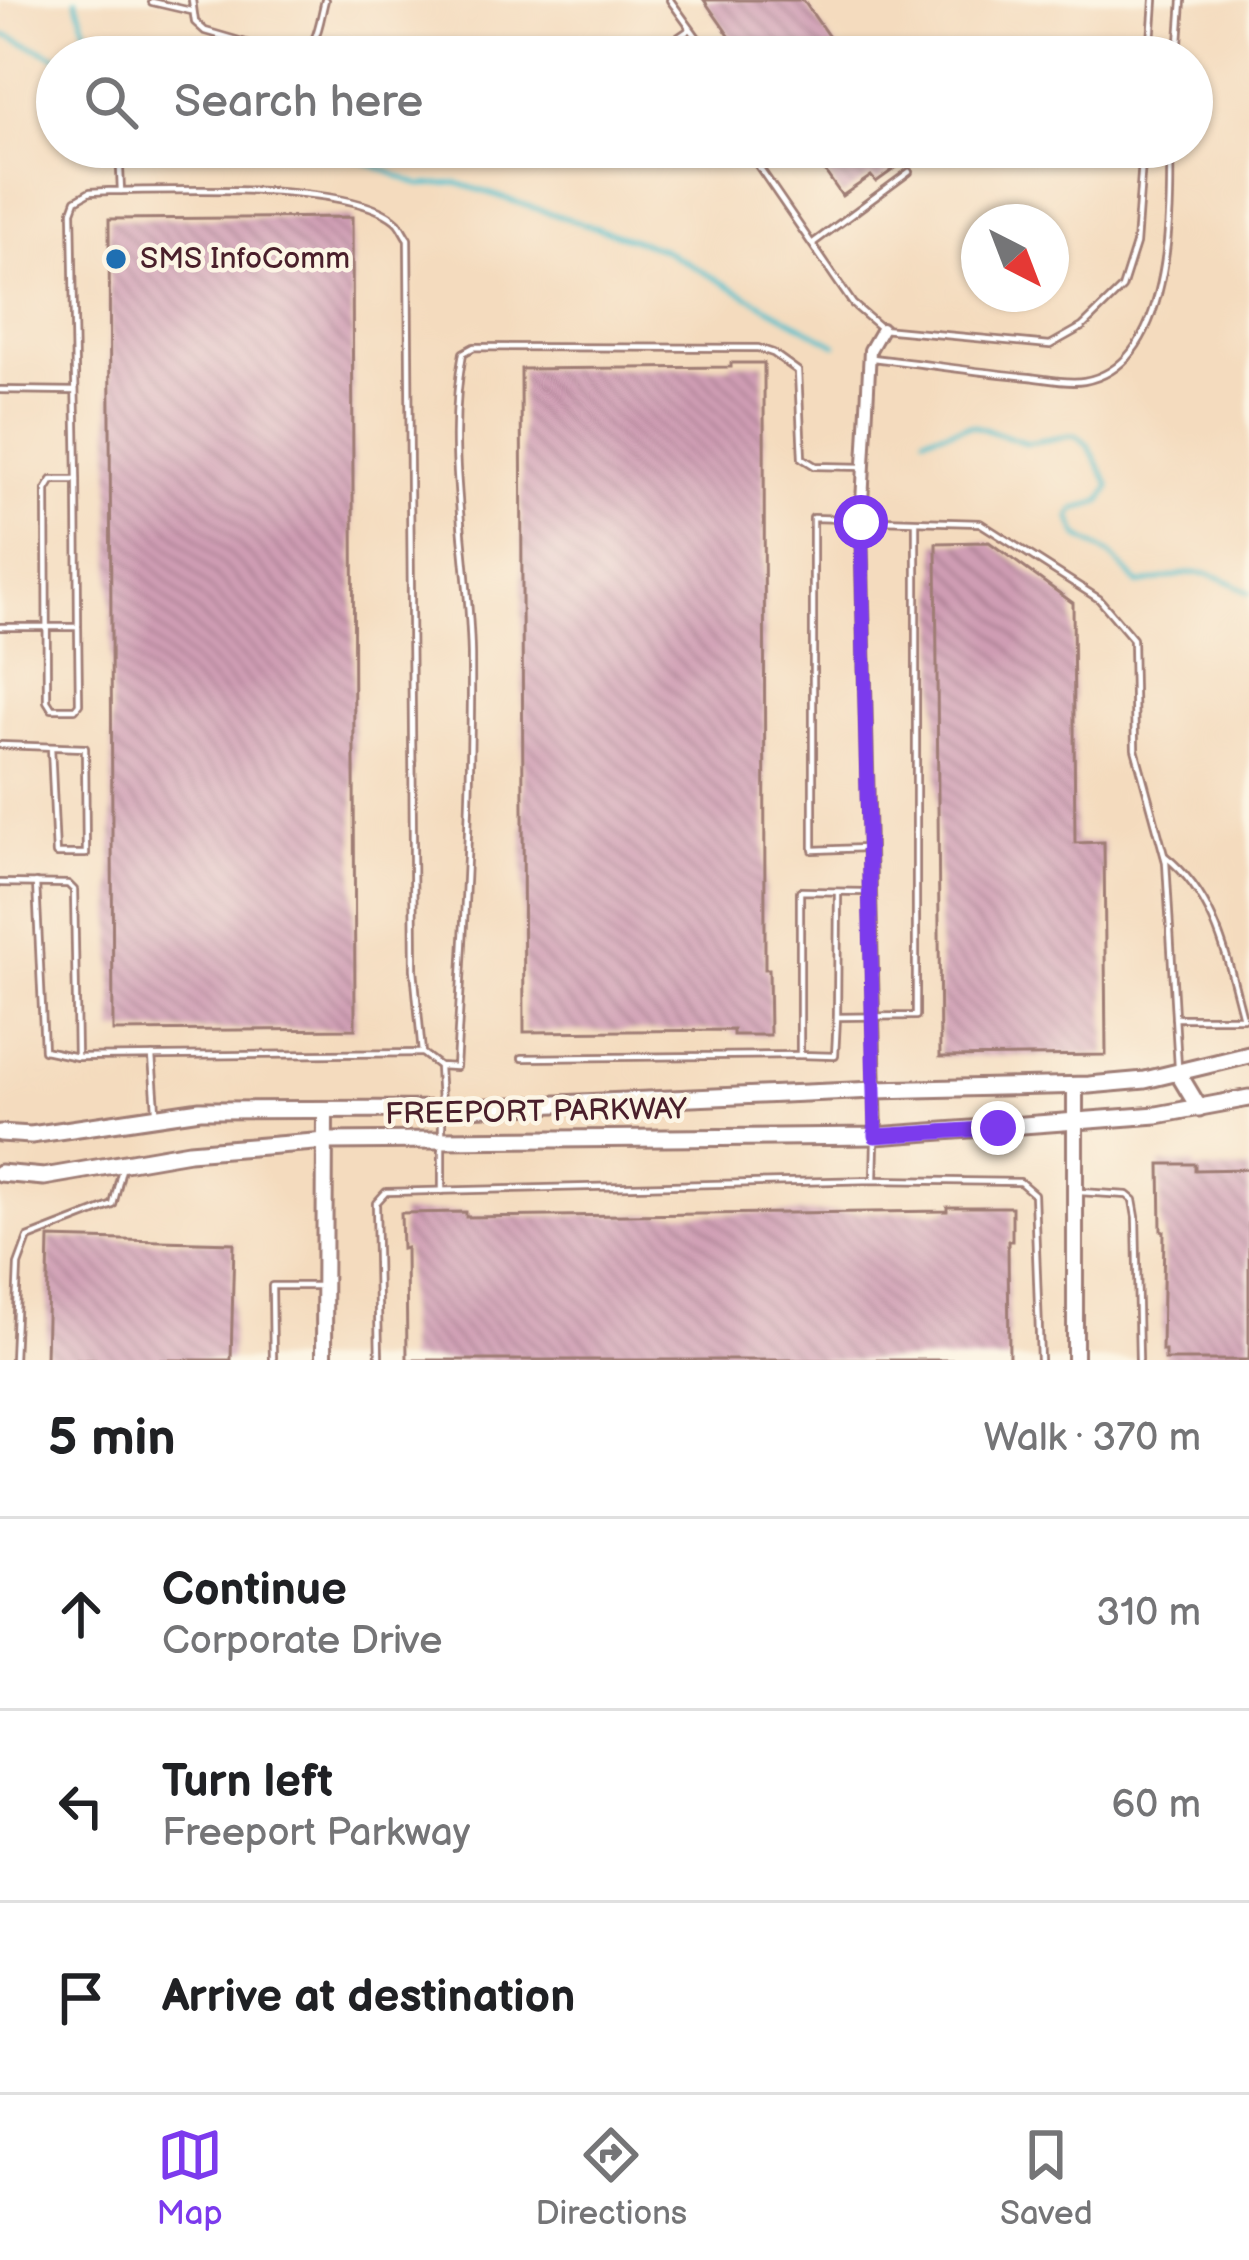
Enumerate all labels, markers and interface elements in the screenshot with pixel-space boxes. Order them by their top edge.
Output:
search box [36,36,1213,168]
icon: search [78,69,144,135]
text: Search here [174,75,423,130]
north arrow [961,204,1069,312]
place label: SMS InfoComm [140,241,350,277]
marker: SMS InfoComm [103,246,129,272]
route start [834,495,888,549]
street label: FREEPORT PARKWAY [385,1091,688,1133]
route end [971,1101,1025,1155]
text: 5 min [48,1408,176,1469]
text: Walk · 370 m [983,1415,1201,1462]
text: Continue [162,1563,347,1618]
icon: ahead [48,1581,114,1647]
text: 310 m [1096,1590,1201,1637]
text: Corporate Drive [162,1618,442,1665]
text: Turn left [162,1755,333,1810]
icon: left [48,1773,114,1839]
text: 60 m [1111,1782,1201,1829]
text: Freeport Parkway [162,1810,470,1857]
icon: arrive [48,1965,114,2031]
text: Arrive at destination [162,1970,575,2025]
tab: Map [156,2122,223,2234]
tab: Directions [535,2122,687,2234]
tab: Saved [1000,2122,1093,2234]

